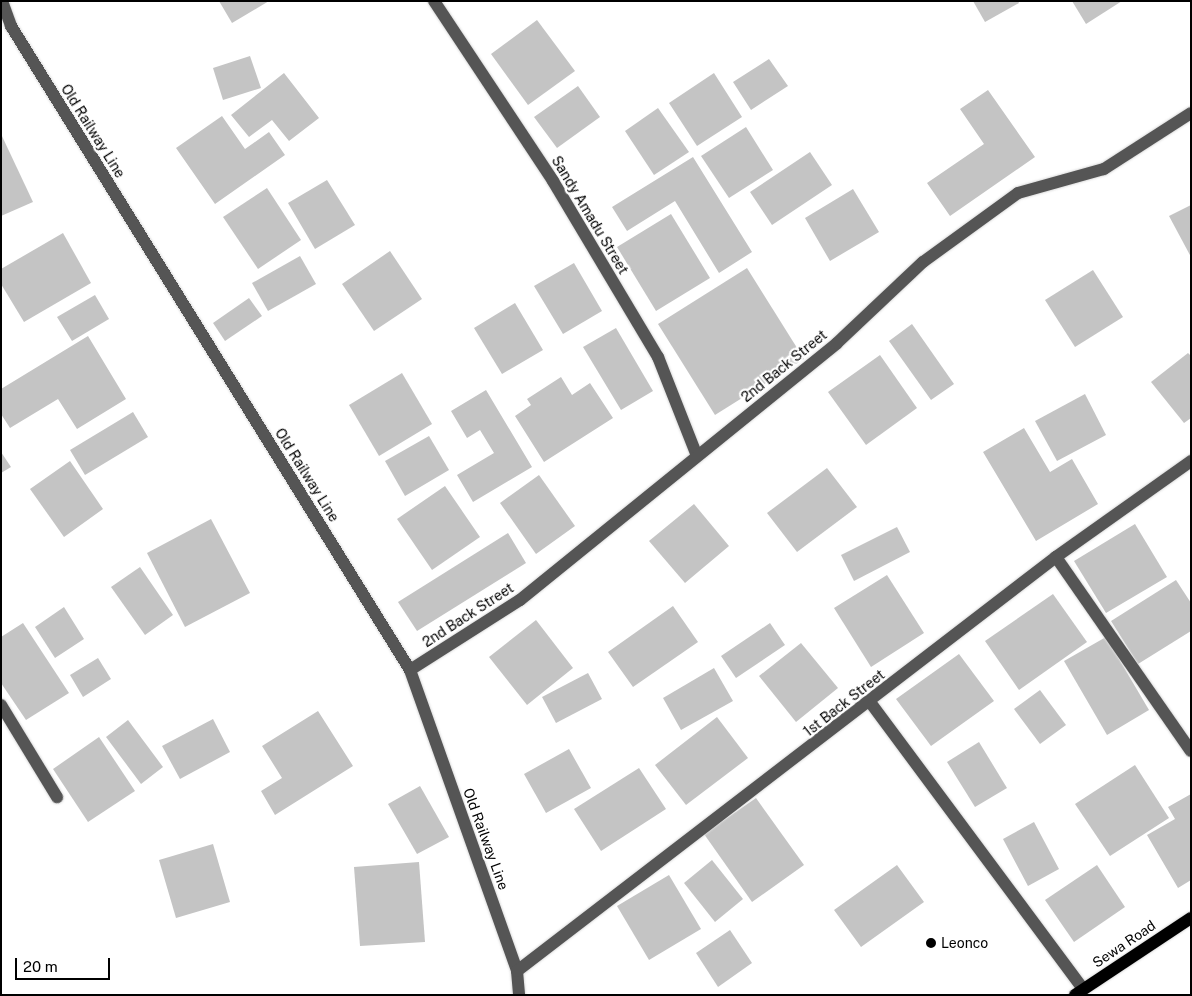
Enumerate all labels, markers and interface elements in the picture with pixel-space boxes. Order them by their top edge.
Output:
street label: Old Railway Line [57,81,129,181]
street label: Sandy Amadu Street [548,153,632,277]
street label: 2nd Back Street [738,326,830,406]
street label: Old Railway Line [271,425,343,525]
street label: 2nd Back Street [419,579,517,651]
street label: 1st Back Street [800,666,888,740]
street label: Old Railway Line [460,786,512,892]
street label: Sewa Road [1089,917,1159,971]
place label: Leonco [941,935,988,951]
marker: Leonco [925,937,937,949]
scale bar [18,948,112,980]
text: 20 m [23,958,58,975]

